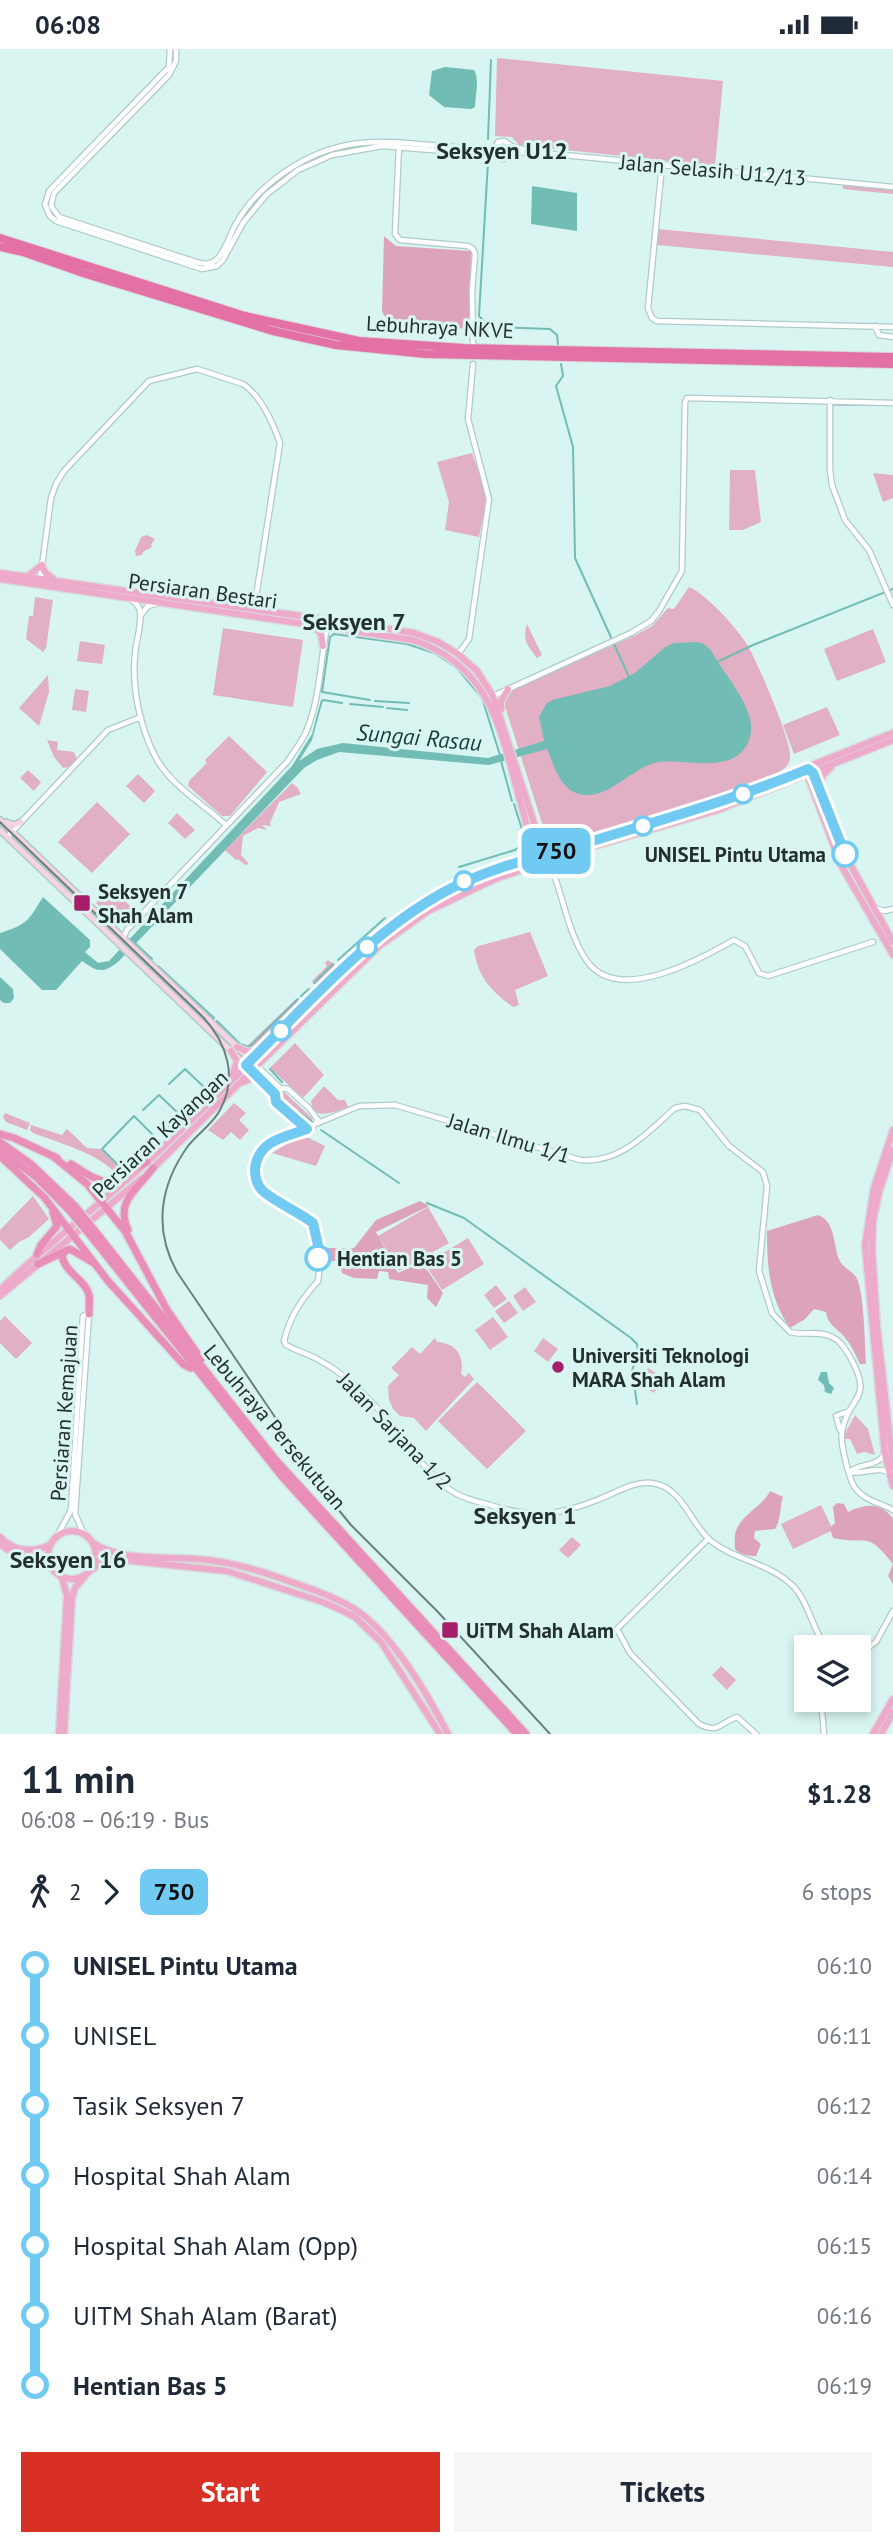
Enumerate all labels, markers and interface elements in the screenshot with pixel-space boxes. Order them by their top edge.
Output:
text: 06:08 [35,8,101,41]
district label: Seksyen U12 [436,135,568,166]
street label: Jalan Selasih U12/13 [618,148,807,192]
street label: Lebuhraya NKVE [365,310,515,344]
street label: Persiaran Bestari [127,567,279,615]
district label: Seksyen 7 [302,606,406,637]
water label: Sungai Rasau [355,717,483,757]
unlabelled marker [733,784,753,804]
unlabelled marker [633,816,653,836]
line badge: 750 [516,828,596,874]
text: 750 [536,835,576,866]
place label: UNISEL Pintu Utama [645,841,826,868]
marker: UNISEL Pintu Utama [832,841,858,867]
unlabelled marker [454,871,474,891]
place label: Seksyen 7 Shah Alam [98,878,193,929]
marker: Seksyen 7 Shah Alam [72,893,92,913]
unlabelled marker [357,937,377,957]
unlabelled marker [271,1021,291,1041]
street label: Persiaran Kayangan [86,1064,234,1204]
street label: Jalan Ilmu 1/1 [444,1106,574,1169]
marker: Hentian Bas 5 [305,1245,331,1271]
place label: Hentian Bas 5 [337,1245,462,1272]
street label: Persiaran Kemajuan [44,1324,84,1502]
street label: Lebuhraya Persekutuan [198,1339,352,1515]
place label: Universiti Teknologi MARA Shah Alam [572,1342,750,1393]
marker: Universiti Teknologi MARA Shah Alam [550,1359,566,1375]
street label: Jalan Sarjana 1/2 [332,1366,458,1495]
district label: Seksyen 1 [473,1500,577,1531]
district label: Seksyen 16 [10,1544,126,1575]
place label: UiTM Shah Alam [466,1617,614,1644]
marker: UiTM Shah Alam [440,1620,460,1640]
map controls [794,1635,871,1712]
button: layers [794,1635,871,1712]
text: 11 min [21,1754,135,1803]
text: $1.28 [807,1777,872,1810]
text: 06:08 – 06:19 · Bus [21,1805,209,1834]
icon: walk [21,1873,59,1911]
icon: forward [92,1873,130,1911]
text: 750 [154,1876,194,1907]
text: 2 [69,1877,82,1906]
text: 6 stops [802,1877,872,1906]
text: UNISEL Pintu Utama [73,1949,298,1982]
text: 06:10 [817,1951,872,1980]
text: UNISEL [73,2019,156,2052]
text: 06:11 [817,2021,872,2050]
text: Tasik Seksyen 7 [73,2089,245,2122]
text: 06:12 [817,2091,872,2120]
text: Hospital Shah Alam [73,2159,291,2192]
text: 06:14 [817,2161,872,2190]
text: Hospital Shah Alam (Opp) [73,2229,358,2262]
text: 06:15 [817,2231,872,2260]
text: UITM Shah Alam (Barat) [73,2299,338,2332]
text: 06:16 [817,2301,872,2330]
text: Hentian Bas 5 [73,2369,228,2402]
text: 06:19 [817,2371,872,2400]
button: Start [21,2452,440,2532]
button: Tickets [454,2452,872,2532]

